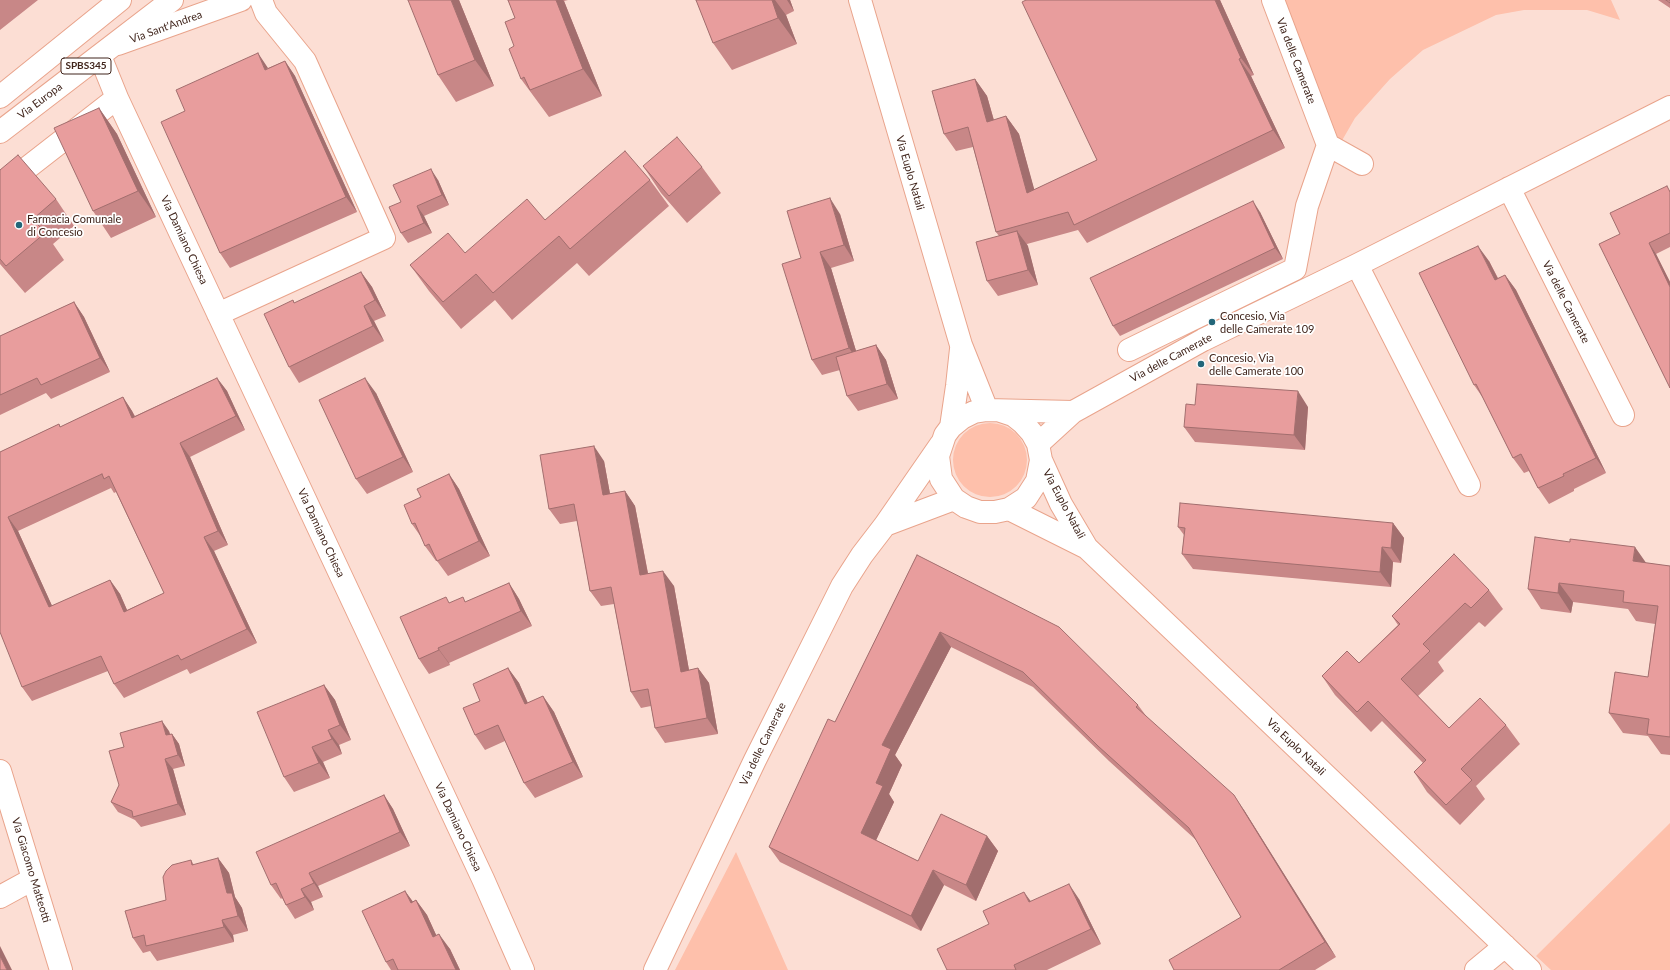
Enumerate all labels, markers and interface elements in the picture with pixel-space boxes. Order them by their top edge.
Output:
street label: Via Sant'Andrea [128,8,204,46]
street label: Via delle Camerate [1274,16,1318,106]
road number: SPBS345 [61,58,111,74]
street label: Via Europa [15,80,65,122]
street label: Via Euplo Natali [893,134,927,212]
street label: Via Damiano Chiesa [158,193,210,287]
place label: Farmacia Comunale di Concesio [27,212,121,238]
marker: Farmacia Comunale di Concesio [14,220,24,230]
street label: Via delle Camerate [1539,259,1593,345]
place label: Concesio, Via delle Camerate 109 [1220,309,1314,335]
marker: Concesio, Via delle Camerate 109 [1207,317,1217,327]
street label: Via delle Camerate [1128,331,1214,385]
place label: Concesio, Via delle Camerate 100 [1209,351,1303,377]
marker: Concesio, Via delle Camerate 100 [1196,359,1206,369]
street label: Via Euplo Natali [1040,467,1088,541]
street label: Via Damiano Chiesa [295,486,347,580]
street label: Via delle Camerate [737,700,789,788]
street label: Via Euplo Natali [1264,716,1328,778]
street label: Via Damiano Chiesa [432,780,484,874]
street label: Via Giacomo Matteotti [9,816,53,924]

